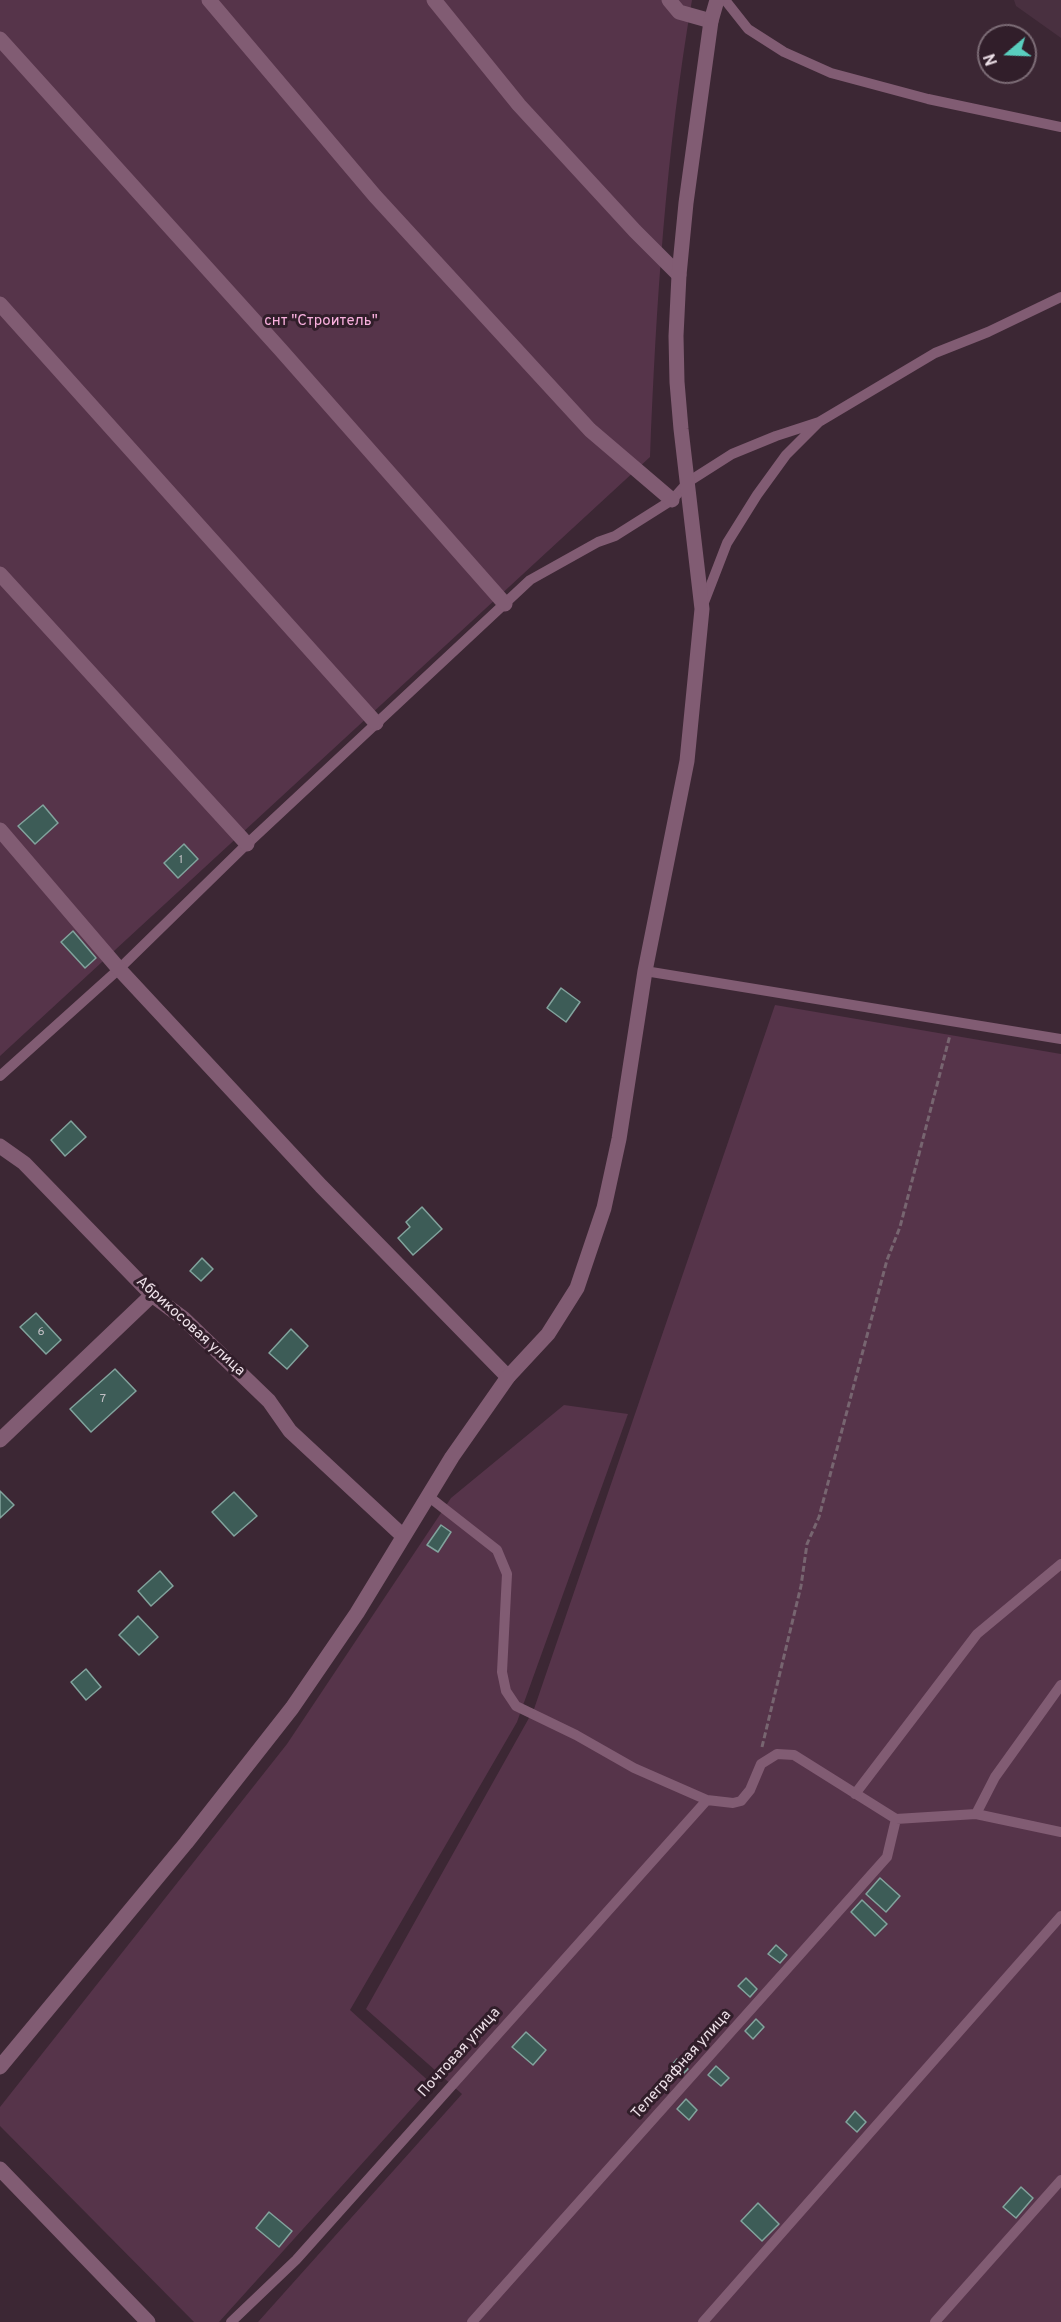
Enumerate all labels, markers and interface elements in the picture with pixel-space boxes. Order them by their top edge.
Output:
north arrow [977,24,1037,84]
text: N [981,51,1003,68]
park label: снт "Строитель" [264,313,378,331]
house number: 1 [179,854,183,868]
street label: Абрикосовая улица [132,1273,248,1381]
house number: 6 [37,1326,45,1340]
house number: 7 [100,1393,106,1407]
street label: Почтовая улица [415,2004,505,2102]
street label: Телеграфная улица [628,2007,736,2123]

